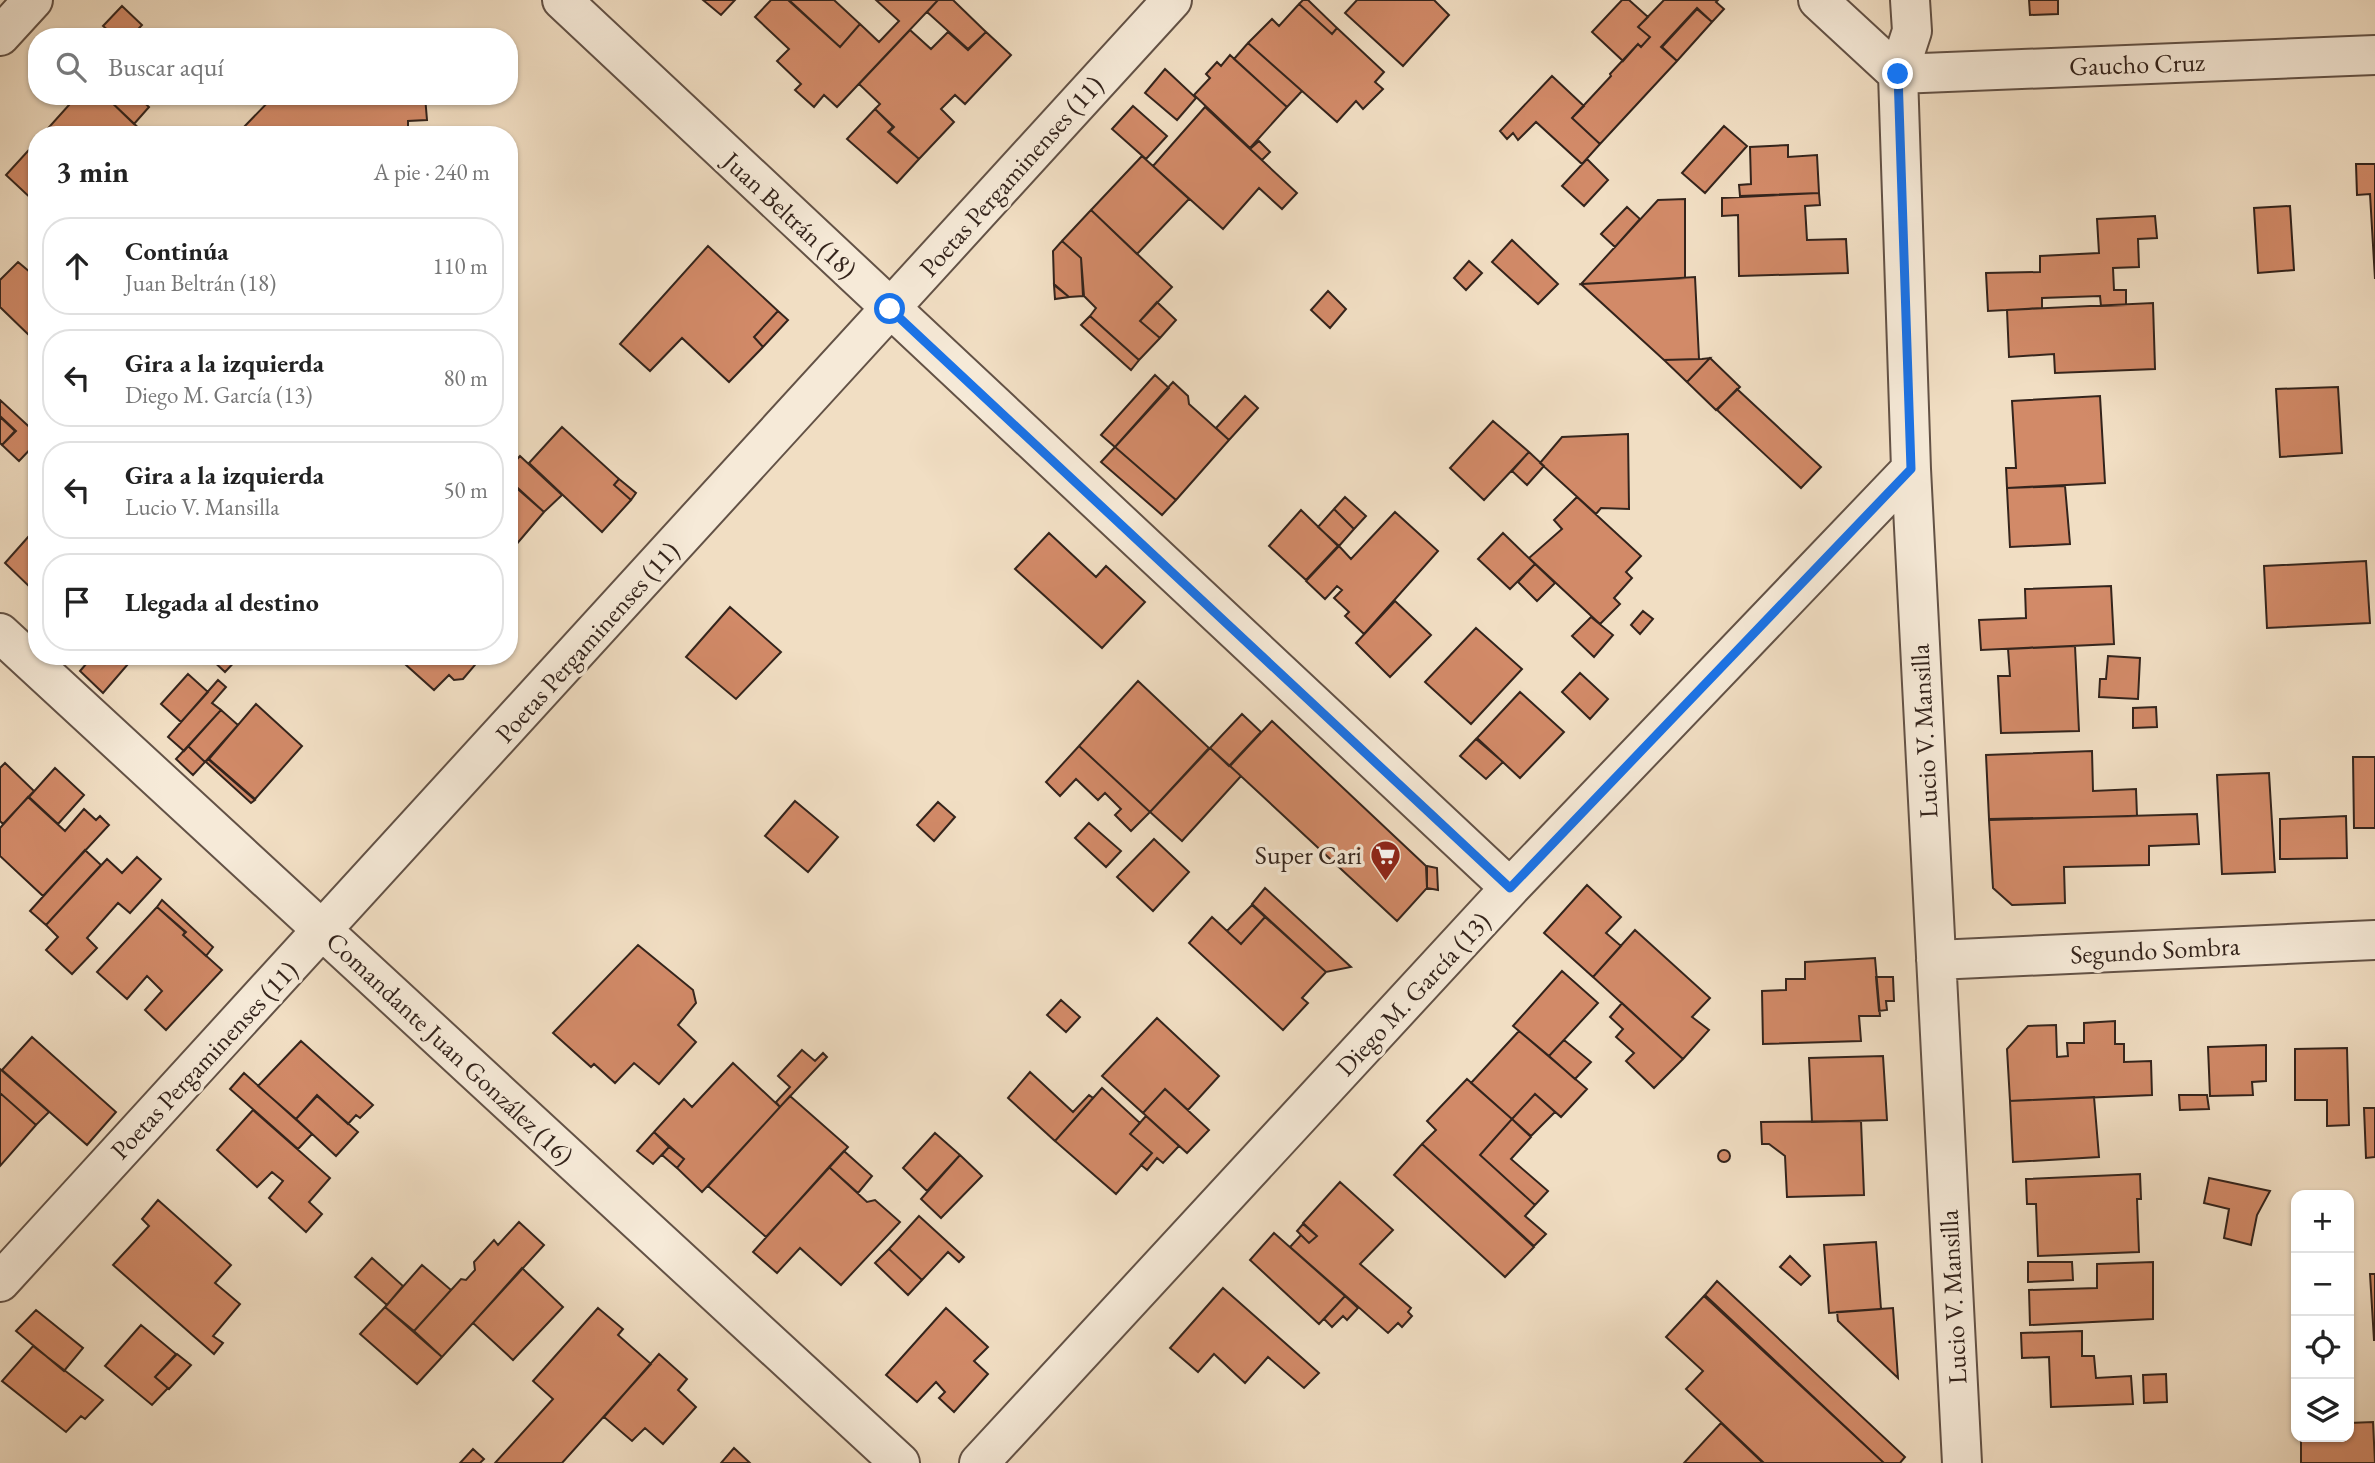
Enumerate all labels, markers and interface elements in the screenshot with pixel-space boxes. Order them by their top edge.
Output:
search box [28,28,518,105]
street label: Gaucho Cruz [2069,45,2206,83]
icon: search [52,48,90,86]
text: Buscar aquí [108,50,224,84]
route end [1882,58,1913,89]
street label: Poetas Pergaminenses (11) [912,68,1110,284]
street label: Juan Beltrán (18) [714,143,864,286]
text: 3 min [56,152,129,191]
text: A pie · 240 m [374,157,490,187]
text: Continúa [125,234,229,268]
icon: ahead [58,247,96,285]
text: 110 m [432,251,488,281]
text: Juan Beltrán (18) [125,268,276,298]
route start [874,293,905,324]
text: Gira a la izquierda [125,346,324,380]
icon: left [58,359,96,397]
text: 80 m [443,363,488,393]
text: Diego M. García (13) [125,380,313,410]
text: Gira a la izquierda [125,458,324,492]
icon: left [58,471,96,509]
text: 50 m [443,475,488,505]
text: Lucio V. Mansilla [125,492,279,522]
street label: Poetas Pergaminenses (11) [488,534,686,750]
icon: arrive [58,583,96,621]
text: Llegada al destino [125,585,319,619]
street label: Lucio V. Mansilla [1902,642,1946,819]
place label: Super Cari [1255,838,1362,872]
supermarket icon: Super Cari [1368,838,1402,882]
street label: Diego M. García (13) [1328,905,1498,1083]
street label: Comandante Juan González (16) [319,924,581,1172]
street label: Segundo Sombra [2069,929,2241,971]
street label: Poetas Pergaminenses (11) [103,954,305,1166]
map controls [2291,1190,2354,1442]
button: + [2291,1190,2354,1253]
street label: Lucio V. Mansilla [1931,1208,1975,1385]
button: − [2291,1253,2354,1316]
button: locate [2291,1316,2354,1379]
button: layers [2291,1379,2354,1442]

